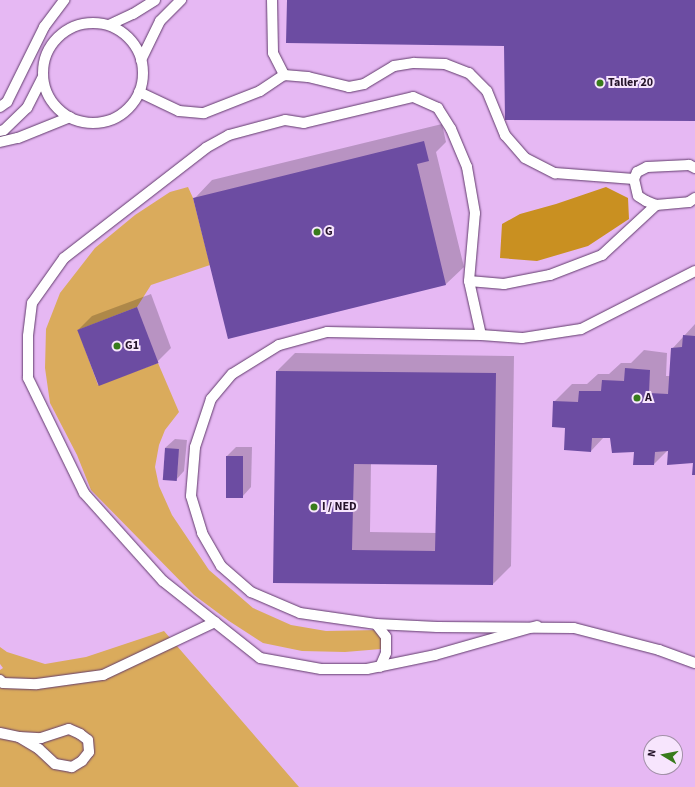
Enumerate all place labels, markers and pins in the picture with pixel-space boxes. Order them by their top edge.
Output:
place label: Taller 20 [608,76,653,90]
marker: Taller 20 [595,78,605,88]
place label: G [325,225,333,239]
marker: G [312,227,322,237]
place label: G1 [125,339,139,353]
marker: G1 [112,341,122,351]
place label: A [645,391,652,405]
marker: A [632,393,642,403]
place label: I / NED [322,500,357,514]
marker: I / NED [309,502,319,512]

